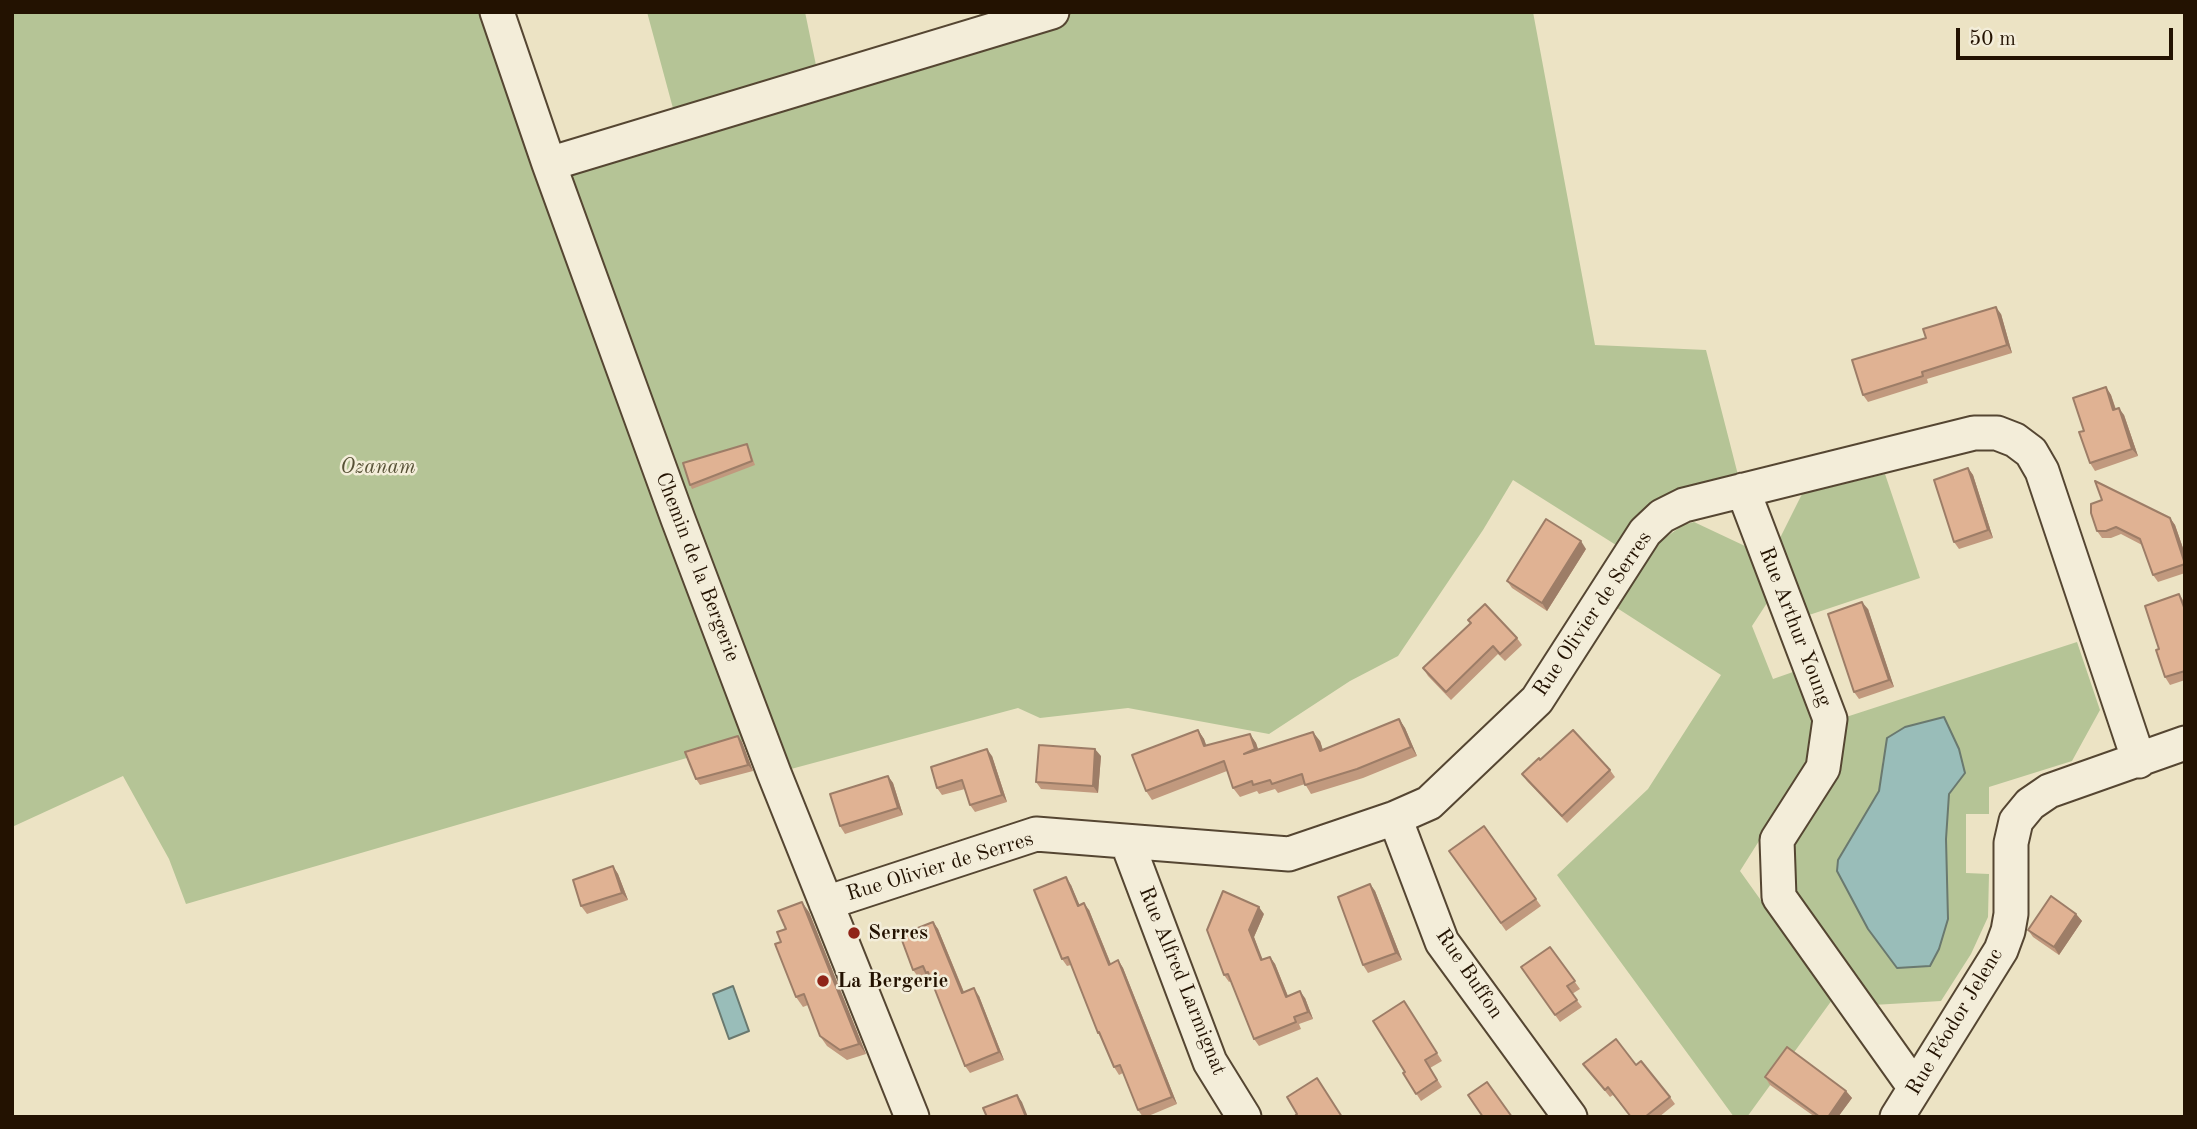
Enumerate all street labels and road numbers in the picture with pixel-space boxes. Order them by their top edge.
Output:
street label: Chemin de la Bergerie [649,469,745,665]
street label: Rue Olivier de Serres [1528,527,1658,701]
street label: Rue Arthur Young [1753,544,1837,710]
street label: Rue Olivier de Serres [844,827,1036,907]
street label: Rue Alfred Larmignat [1133,883,1231,1079]
street label: Rue Buffon [1430,924,1508,1024]
street label: Rue Féodor Jelenc [1901,944,2009,1100]

